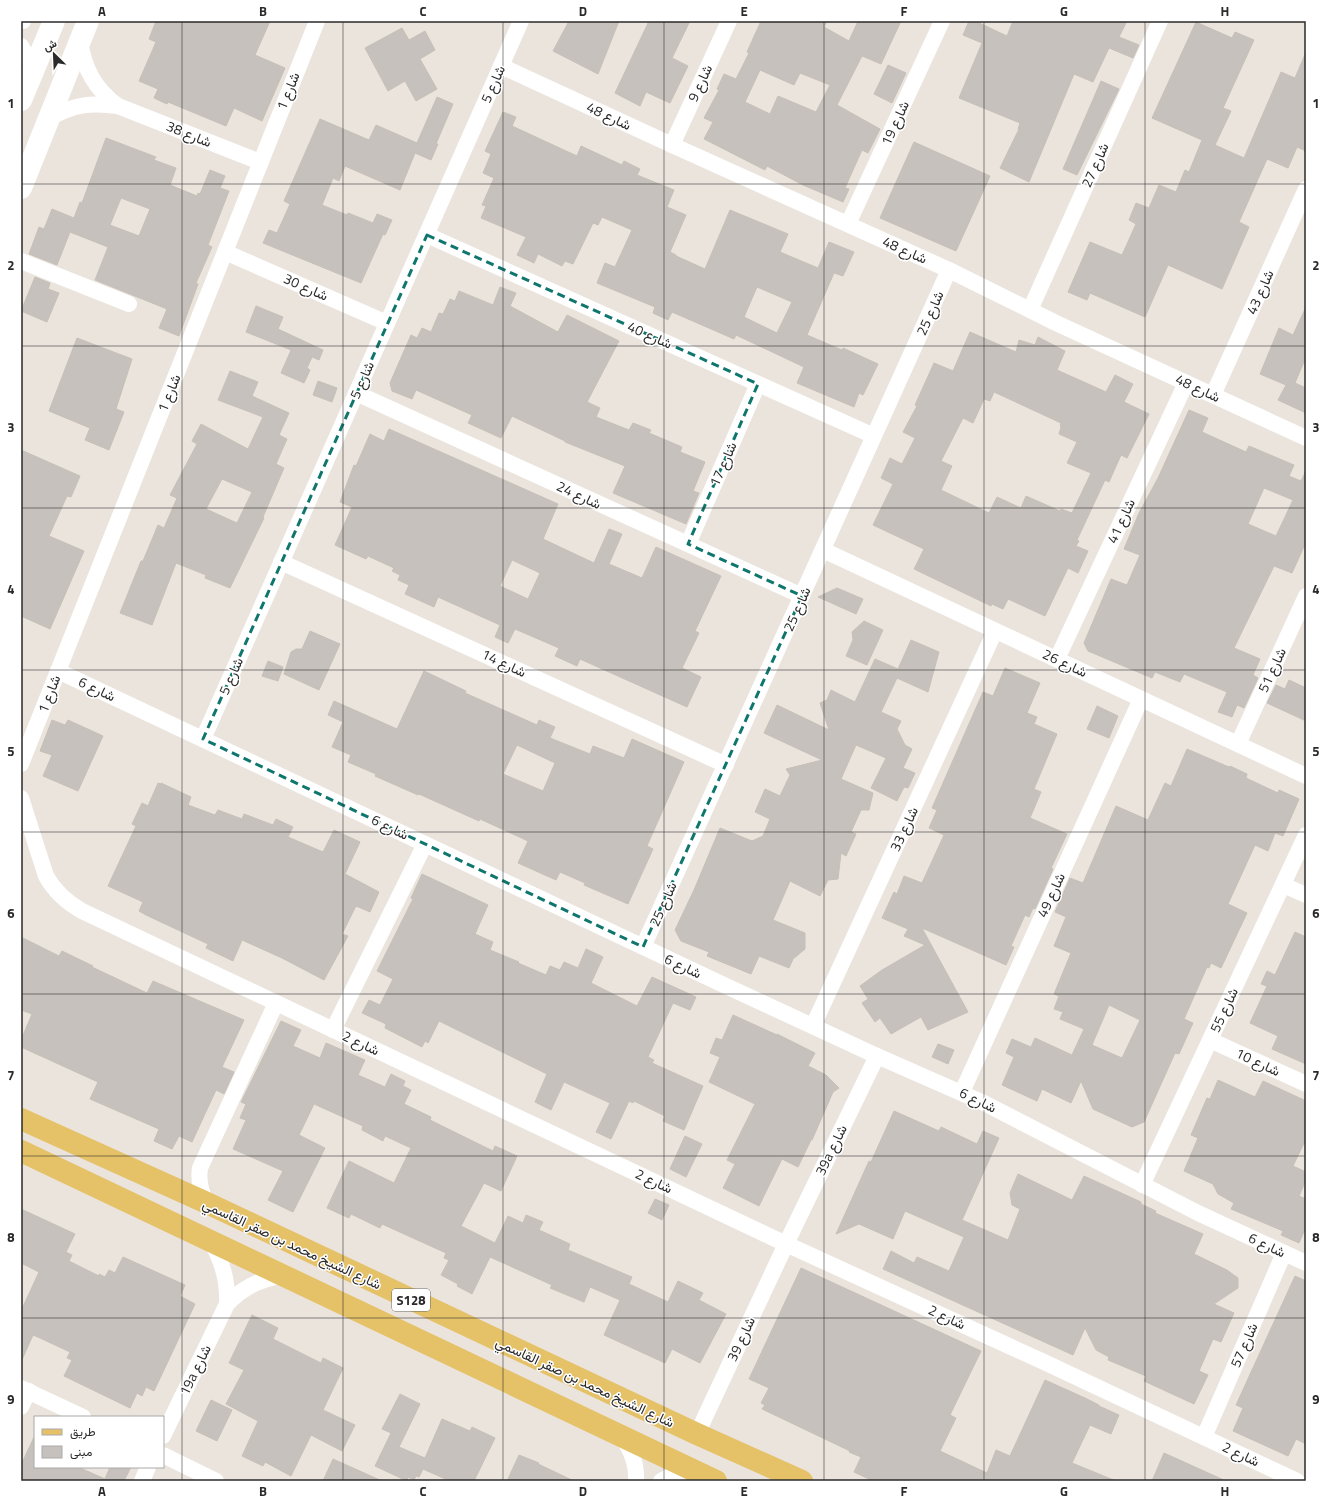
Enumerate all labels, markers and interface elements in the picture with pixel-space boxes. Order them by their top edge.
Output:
text: A [98,1,106,21]
text: B [259,1,267,21]
text: C [419,1,427,21]
text: D [579,1,587,21]
text: E [740,1,748,21]
text: F [901,1,908,21]
text: G [1060,1,1068,21]
text: H [1221,1,1229,21]
north arrow [34,34,74,74]
text: ش [41,35,59,55]
street label: شارع 9 [682,61,718,105]
street label: شارع 5 [475,62,511,106]
street label: شارع 1 [270,69,306,113]
text: 1 [7,93,15,113]
text: 1 [1312,93,1320,113]
street label: شارع 48 [583,96,635,136]
street label: شارع 19 [875,97,915,149]
street label: شارع 38 [163,115,215,153]
street label: شارع 27 [1075,139,1115,191]
street label: شارع 48 [879,230,931,270]
text: 2 [7,255,15,275]
text: 2 [1312,255,1320,275]
street label: شارع 43 [1240,266,1280,318]
street label: شارع 30 [280,267,332,307]
street label: شارع 25 [910,287,950,339]
street label: شارع 40 [624,315,676,355]
street label: شارع 5 [344,358,380,402]
street label: شارع 48 [1172,368,1224,408]
street label: شارع 1 [151,371,187,415]
text: 3 [7,417,15,437]
text: 3 [1312,417,1320,437]
street label: شارع 17 [703,438,743,490]
street label: شارع 24 [553,475,605,515]
street label: شارع 41 [1101,495,1141,547]
text: 4 [7,579,15,599]
text: 4 [1312,579,1320,599]
street label: شارع 25 [777,583,817,635]
street label: شارع 14 [478,643,530,683]
street label: شارع 26 [1039,643,1091,683]
street label: شارع 51 [1252,644,1292,696]
street label: شارع 5 [213,654,249,698]
street label: شارع 6 [75,671,119,707]
street label: شارع 1 [32,672,66,716]
text: 5 [7,741,15,761]
text: 5 [1312,741,1320,761]
street label: شارع 33 [884,803,924,855]
street label: شارع 6 [368,809,412,845]
street label: شارع 49 [1031,869,1071,921]
street label: شارع 25 [643,878,683,930]
text: 6 [7,903,15,923]
text: 6 [1312,903,1320,923]
street label: شارع 6 [661,948,705,984]
street label: شارع 55 [1204,984,1244,1036]
street label: شارع 2 [339,1025,383,1061]
street label: شارع 10 [1232,1042,1284,1082]
text: 7 [7,1065,15,1085]
text: 7 [1312,1065,1320,1085]
street label: شارع 6 [956,1082,1000,1118]
street label: 39a شارع [809,1121,853,1179]
street label: شارع 2 [632,1163,676,1199]
street label: شارع الشيخ محمد بن صقر القاسمي [198,1193,385,1296]
text: 8 [7,1227,15,1247]
street label: شارع 6 [1245,1227,1289,1263]
text: 8 [1312,1227,1320,1247]
road number: S128 [392,1289,430,1311]
street label: شارع 2 [925,1299,969,1335]
street label: شارع 39 [721,1313,761,1365]
street label: شارع 57 [1224,1319,1264,1371]
street label: شارع الشيخ محمد بن صقر القاسمي [491,1331,678,1434]
street label: 19a شارع [173,1341,217,1399]
text: 9 [7,1389,15,1409]
text: 9 [1312,1389,1320,1409]
legend [34,1416,164,1468]
text: طريق [70,1422,96,1441]
street label: شارع 2 [1219,1436,1263,1472]
text: مبنى [70,1442,92,1461]
text: A [98,1481,106,1501]
text: B [259,1481,267,1501]
text: C [419,1481,427,1501]
text: D [579,1481,587,1501]
text: E [740,1481,748,1501]
text: F [901,1481,908,1501]
text: G [1060,1481,1068,1501]
text: H [1221,1481,1229,1501]

